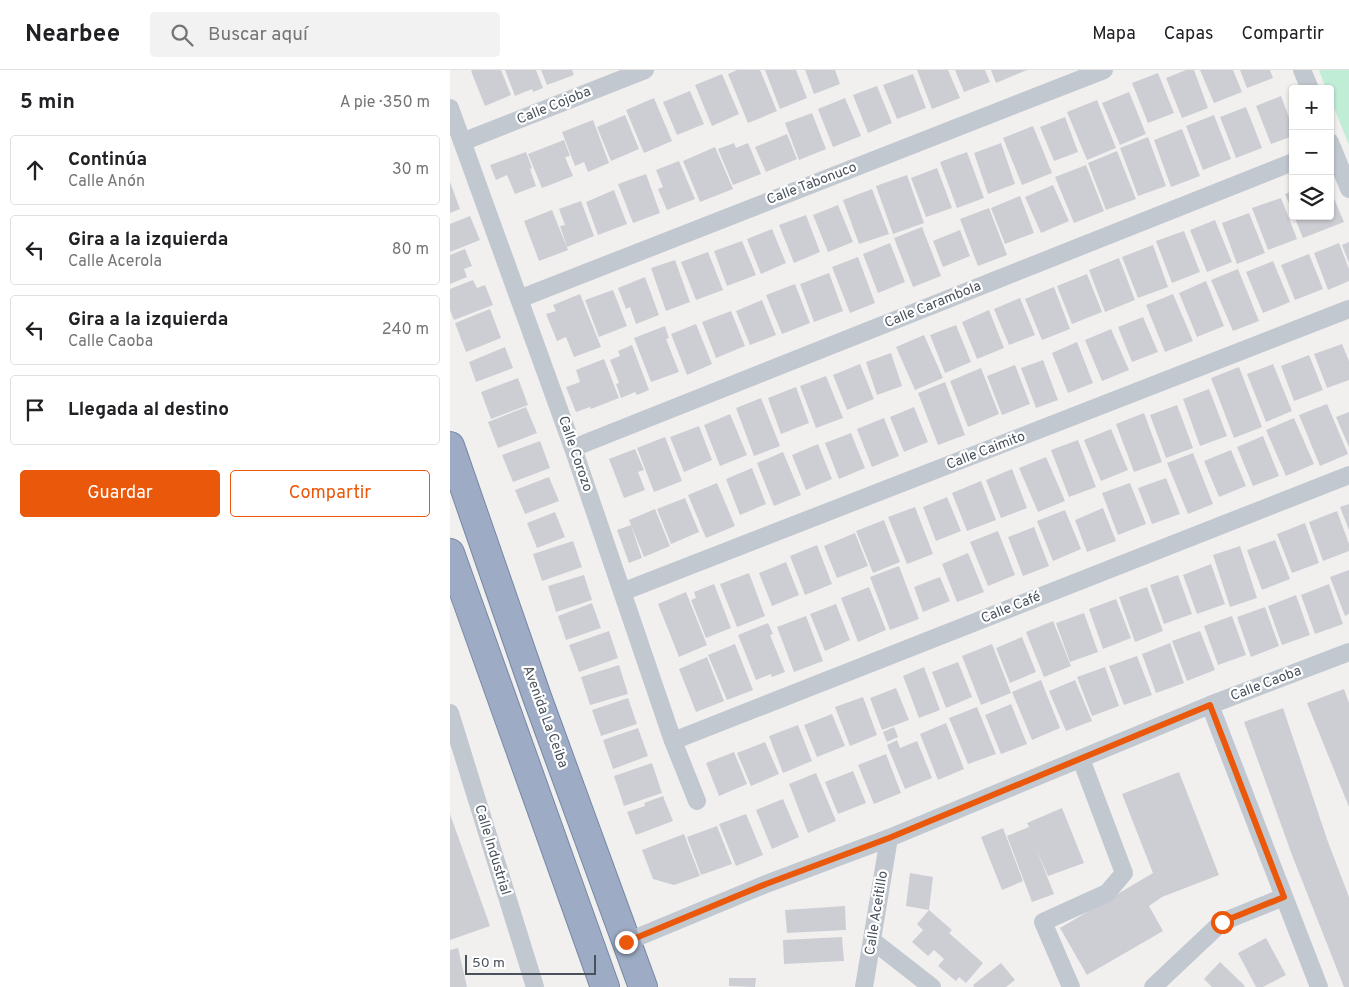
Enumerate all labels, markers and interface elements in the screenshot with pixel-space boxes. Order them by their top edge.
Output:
search box [150,12,500,57]
text: Nearbee [25,20,120,50]
icon: search [168,21,196,49]
text: Buscar aquí [208,23,308,47]
text: Mapa [1092,23,1136,46]
text: Capas [1164,23,1213,46]
text: Compartir [1241,23,1324,46]
street label: Calle Cojoba [515,83,593,129]
map controls [1289,85,1334,220]
button: + [1289,85,1334,130]
text: 5 min [20,89,75,116]
text: A pie · 350 m [340,93,430,113]
button: − [1289,130,1334,175]
text: Continúa [68,148,147,172]
icon: ahead [21,156,49,184]
street label: Calle Tabonuco [765,159,860,209]
text: 30 m [392,160,429,180]
text: Calle Anón [68,172,145,192]
button: layers [1289,175,1334,220]
text: Gira a la izquierda [68,228,228,252]
icon: left [21,236,49,264]
text: 80 m [392,240,429,260]
text: Calle Acerola [68,252,162,272]
street label: Calle Carambola [882,278,984,332]
text: Gira a la izquierda [68,308,228,332]
icon: left [21,316,49,344]
text: 240 m [382,320,429,340]
text: Calle Caoba [68,332,153,352]
icon: arrive [21,396,49,424]
text: Llegada al destino [68,398,229,422]
street label: Calle Corozo [554,414,596,494]
street label: Calle Caimito [944,428,1028,474]
button: Guardar [20,470,220,517]
button: Compartir [230,470,430,517]
street label: Calle Café [979,588,1043,628]
street label: Calle Caoba [1228,663,1304,705]
street label: Avenida La Ceiba [519,664,571,770]
street label: Calle Industrial [470,803,514,897]
street label: Calle Aceitillo [862,869,892,956]
route start [1211,911,1234,934]
route end [615,931,638,954]
scale bar [465,952,596,975]
text: 50 m [472,955,505,972]

